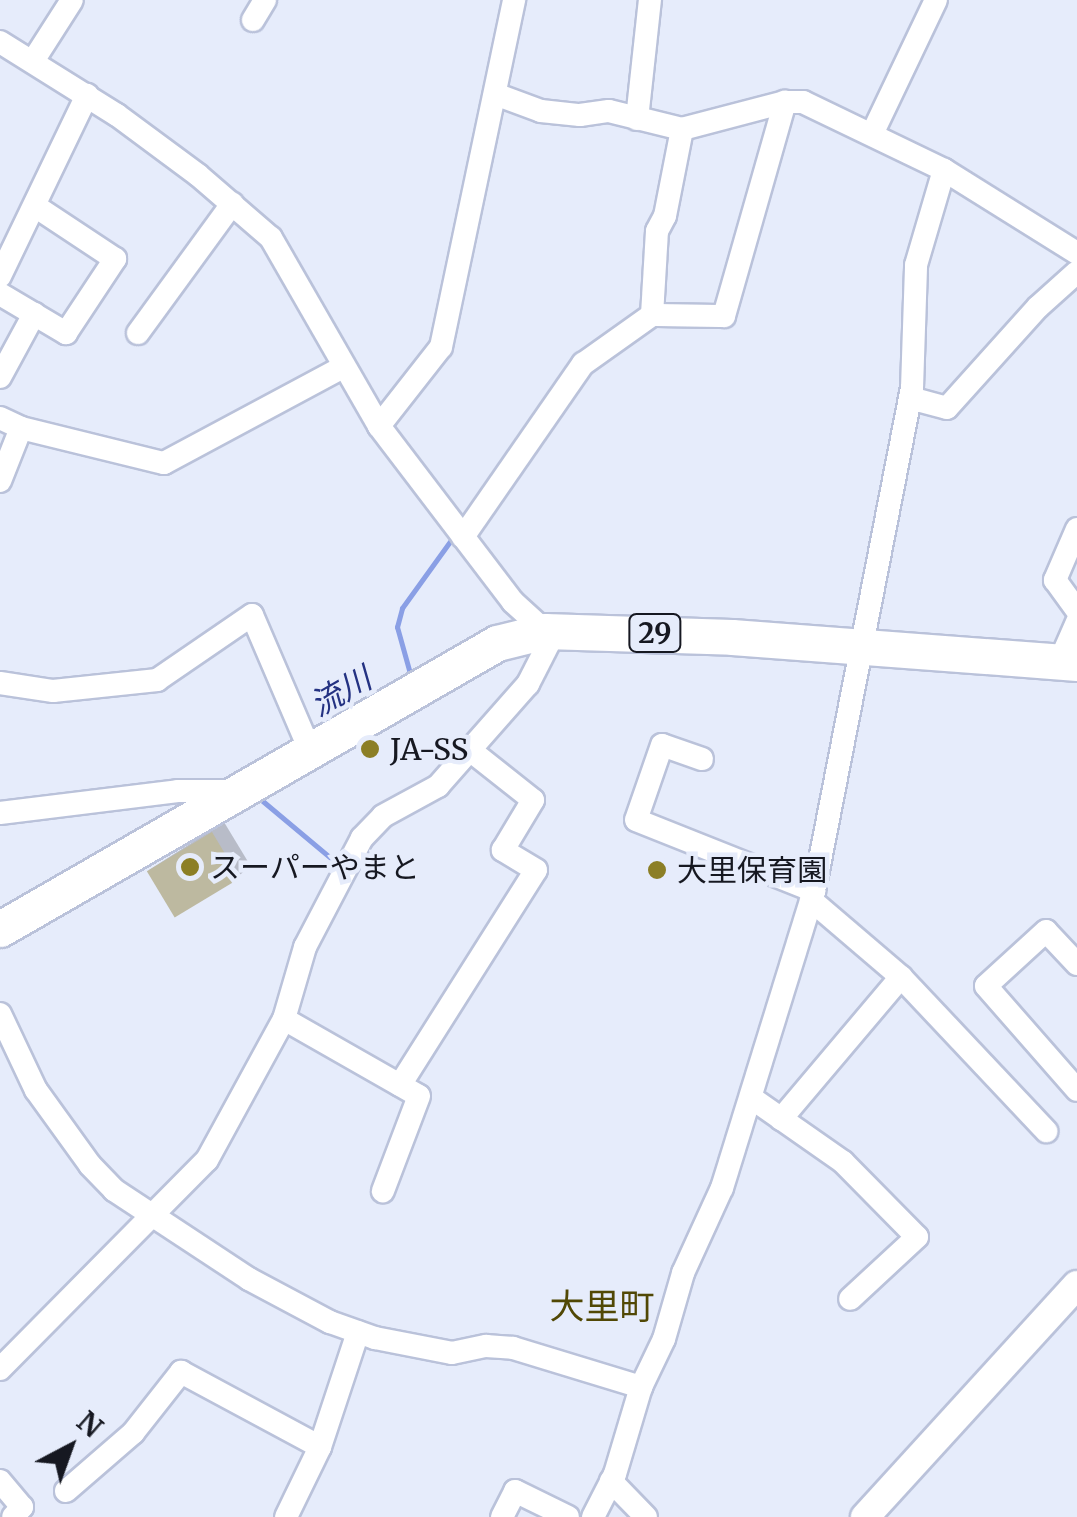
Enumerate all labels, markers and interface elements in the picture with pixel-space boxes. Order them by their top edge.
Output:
road number: 29 [628,610,682,656]
water label: 流川 [304,659,378,725]
place label: JA-SS [390,731,468,767]
marker: JA-SS [359,738,381,760]
place label: スーパーやまと [210,849,420,885]
place label: 大里保育園 [677,852,827,888]
marker: スーパーやまと [179,856,201,878]
marker: 大里保育園 [646,859,668,881]
district label: 大里町 [550,1286,654,1328]
north arrow [20,1397,120,1497]
text: N [70,1404,110,1445]

